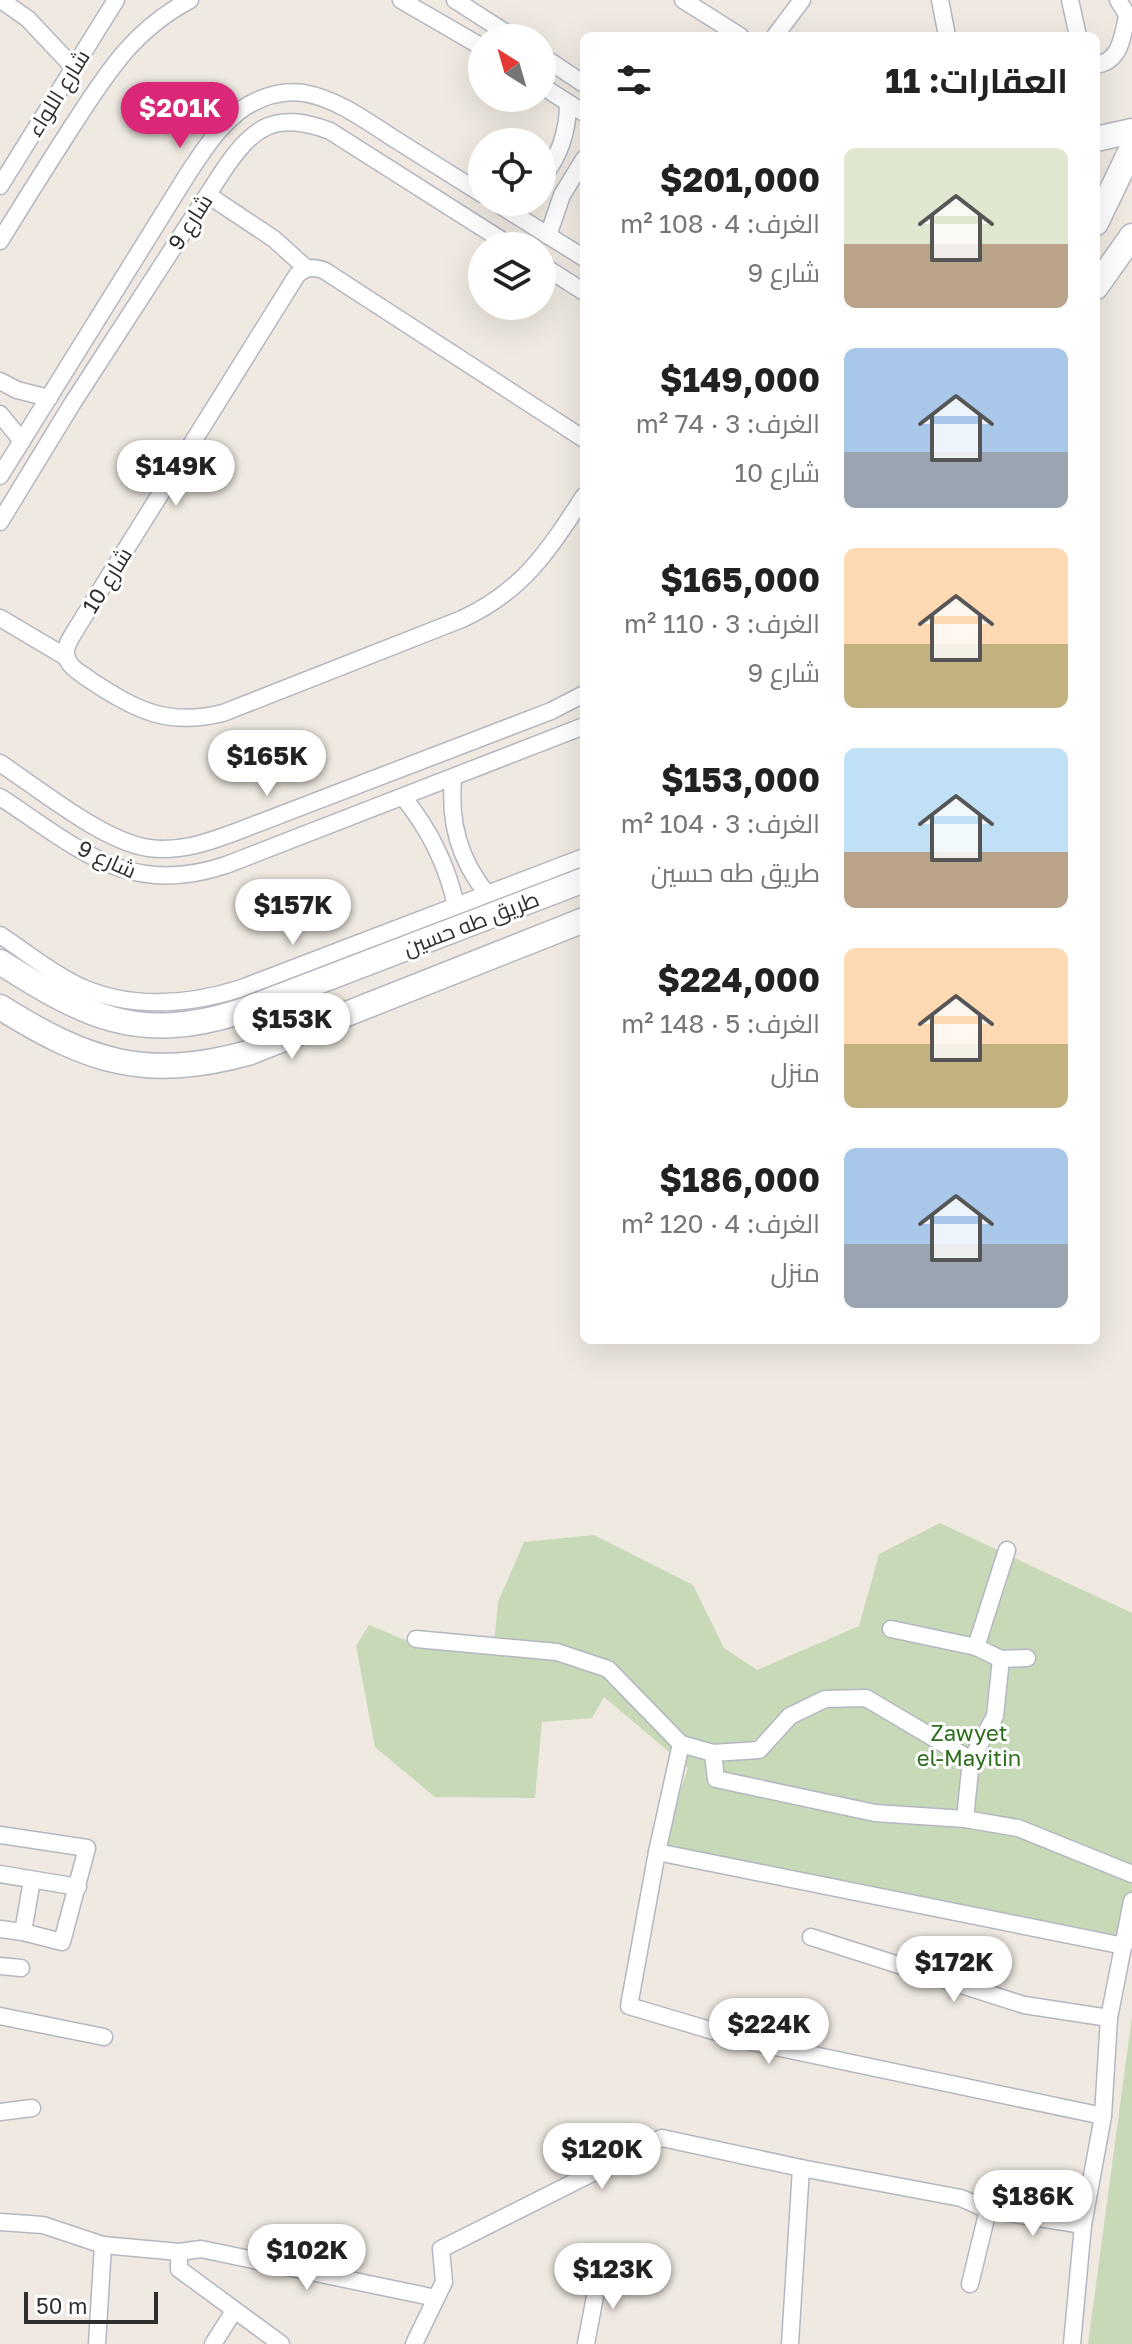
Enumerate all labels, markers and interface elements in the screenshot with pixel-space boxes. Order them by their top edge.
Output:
north arrow [468,24,556,112]
map controls [468,24,556,320]
street label: شارع اللواء [20,44,97,142]
icon: filters [612,58,656,102]
text: العقارات: 11 [885,60,1068,100]
pin: $201K [124,82,236,150]
text: $201K [139,92,221,123]
button: locate [468,128,556,216]
text: $201,000 [660,159,820,199]
icon: home [908,180,1004,276]
street label: شارع 9 [162,189,219,256]
text: الغرف: 4 · 108 m² [620,208,820,239]
button: layers [468,232,556,320]
text: شارع 9 [747,257,820,288]
text: $149,000 [660,359,820,399]
icon: home [908,380,1004,476]
text: الغرف: 3 · 74 m² [636,408,820,439]
pin: $149K [120,440,232,508]
text: $149K [135,450,217,481]
text: شارع 10 [734,457,820,488]
street label: شارع 10 [76,542,139,619]
text: $165,000 [660,559,820,599]
icon: home [908,580,1004,676]
text: الغرف: 3 · 110 m² [624,608,820,639]
text: شارع 9 [747,657,820,688]
pin: $165K [211,730,323,798]
text: $165K [226,740,308,771]
text: $153,000 [661,759,820,799]
icon: home [908,780,1004,876]
text: الغرف: 3 · 104 m² [621,808,820,839]
street label: شارع 9 [73,834,141,885]
text: طريق طه حسين [651,857,820,888]
pin: $157K [237,879,349,947]
street label: طريق طه حسين [399,884,543,962]
text: $157K [253,889,333,920]
text: $224,000 [657,959,820,999]
icon: home [908,980,1004,1076]
pin: $153K [236,993,348,1061]
text: $153K [251,1003,333,1034]
text: الغرف: 5 · 148 m² [621,1008,820,1039]
text: منزل [771,1057,820,1088]
text: $186,000 [659,1159,820,1199]
icon: home [908,1180,1004,1276]
text: الغرف: 4 · 120 m² [621,1208,820,1239]
text: منزل [771,1257,820,1288]
park label: Zawyet el-Mayitin [917,1719,1021,1771]
pin: $172K [898,1936,1010,2004]
text: $172K [914,1946,994,1977]
pin: $224K [713,1998,825,2066]
text: $224K [727,2008,811,2039]
pin: $120K [546,2123,658,2191]
text: $120K [561,2133,643,2164]
pin: $186K [977,2170,1089,2238]
text: $186K [992,2180,1074,2211]
pin: $102K [251,2224,363,2292]
text: $102K [266,2234,348,2265]
pin: $123K [557,2243,669,2311]
text: $123K [572,2253,654,2284]
scale bar [24,2288,158,2324]
text: 50 m [36,2292,87,2319]

